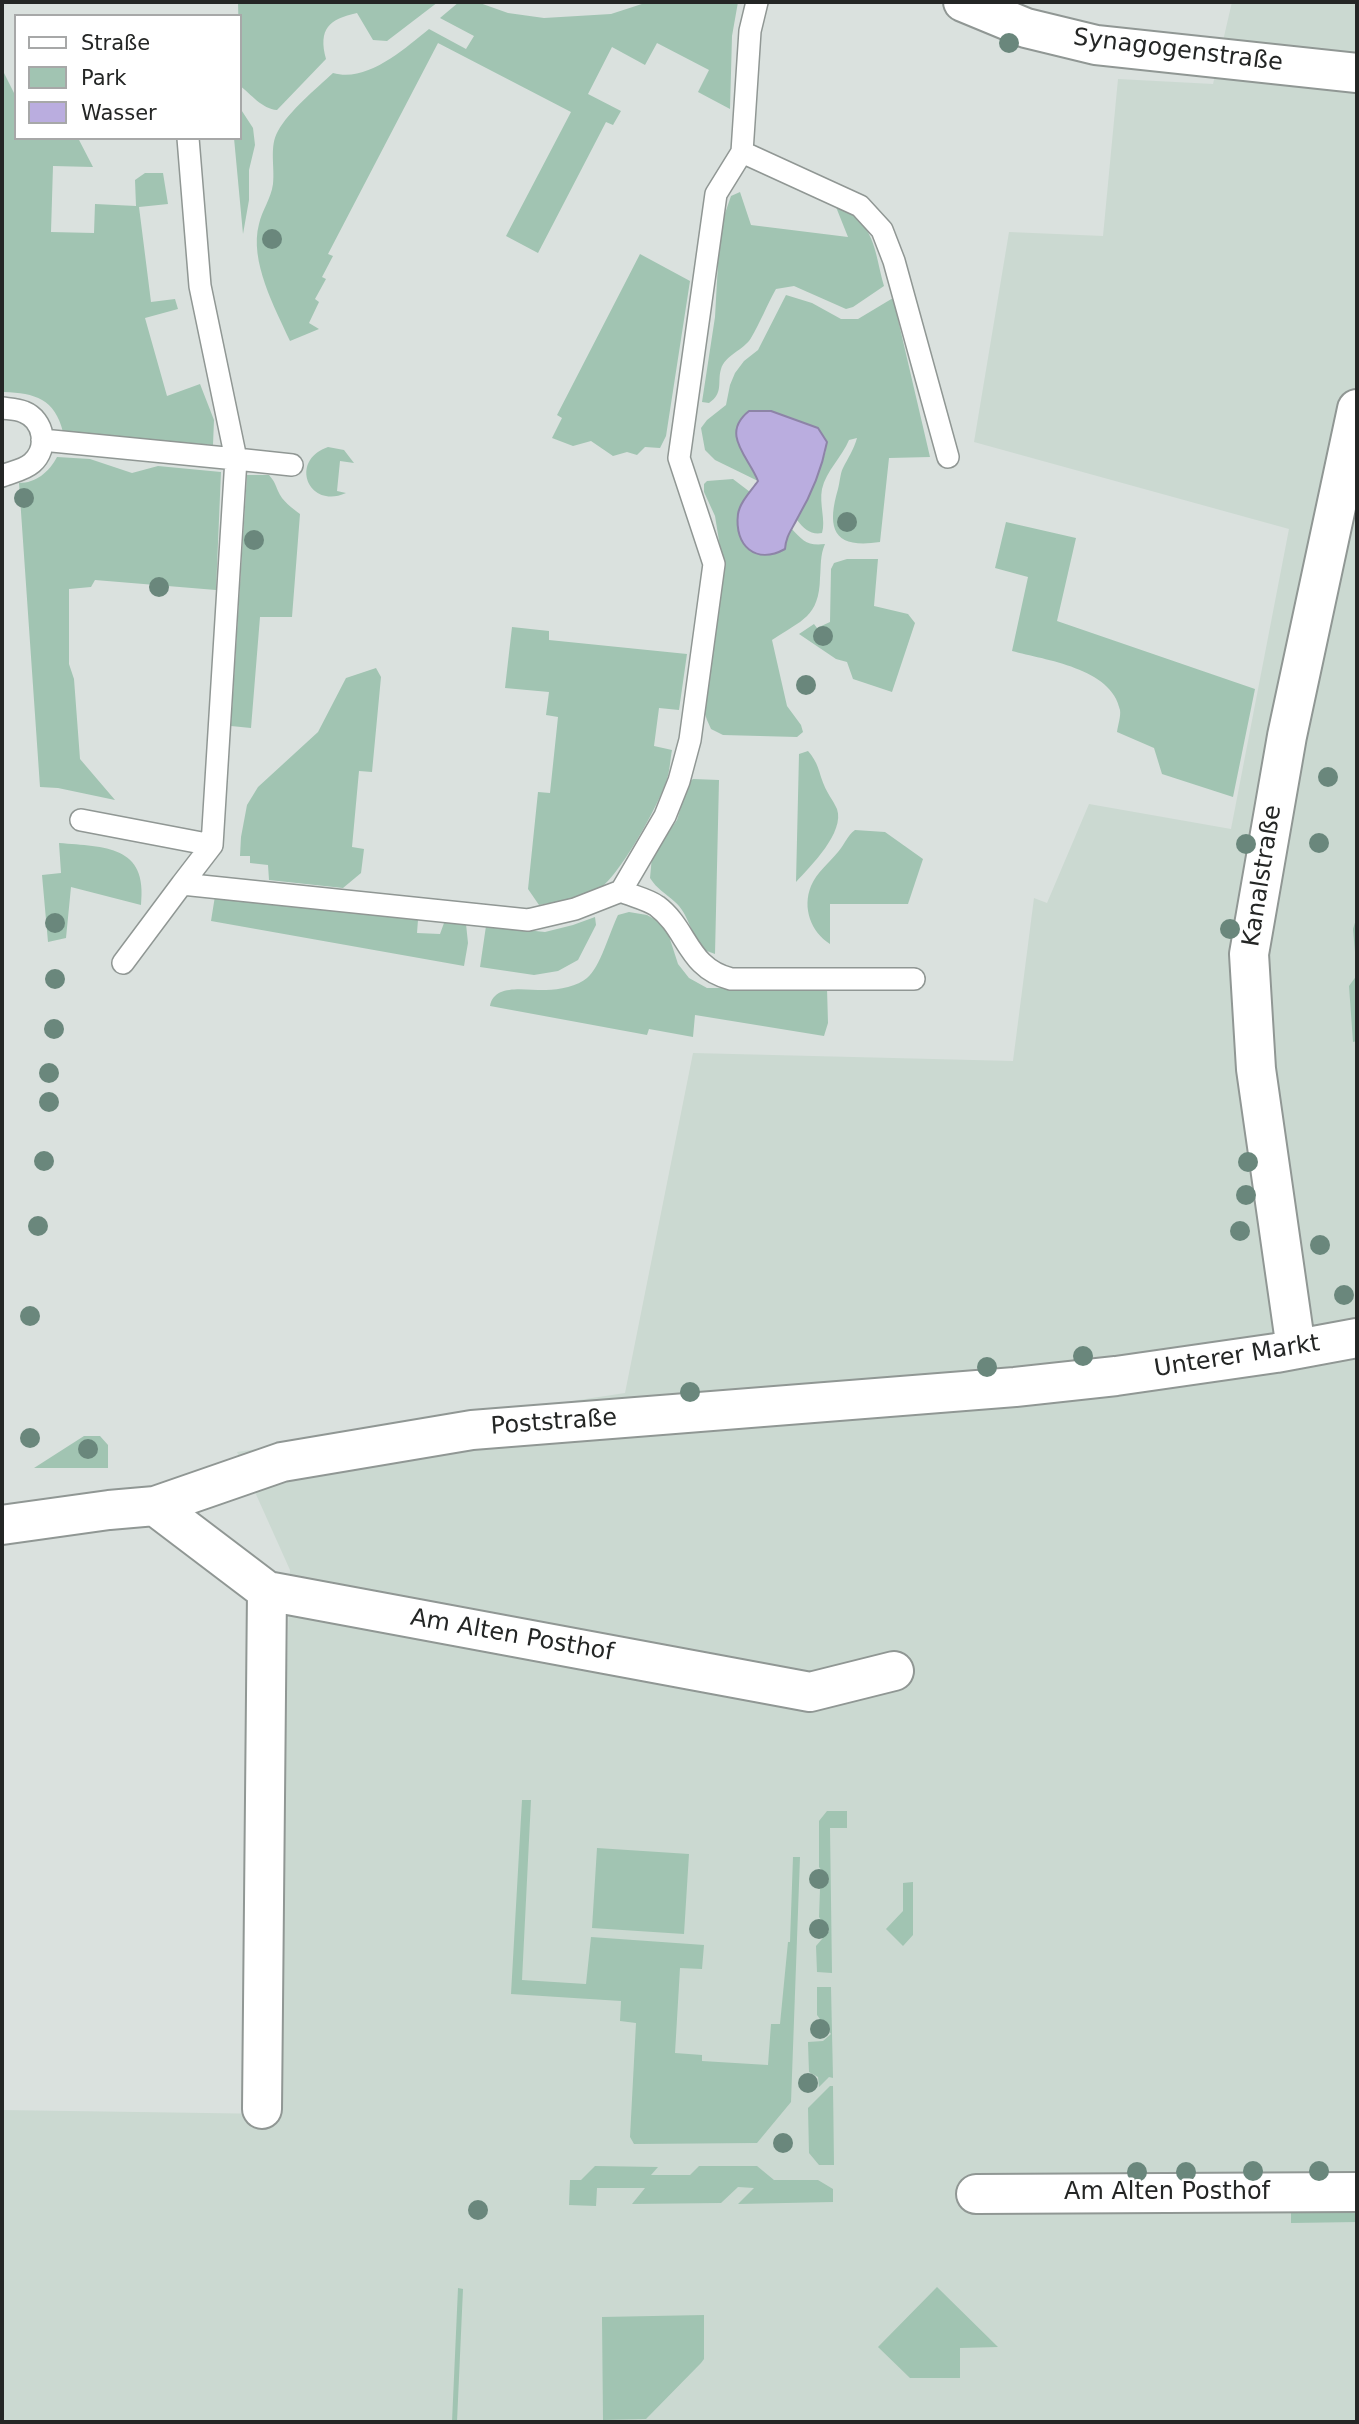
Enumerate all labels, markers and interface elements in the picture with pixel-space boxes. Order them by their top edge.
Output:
legend [14,14,242,140]
street label: Synagogenstraße [1072,24,1284,78]
text: Straße [81,31,150,55]
text: Park [81,66,126,90]
text: Wasser [81,101,157,125]
street label: Kanalstraße [1238,803,1288,949]
street label: Unterer Markt [1152,1330,1322,1384]
street label: Poststraße [490,1404,618,1442]
street label: Am Alten Posthof [408,1604,616,1668]
street label: Am Alten Posthof [1064,2179,1270,2207]

